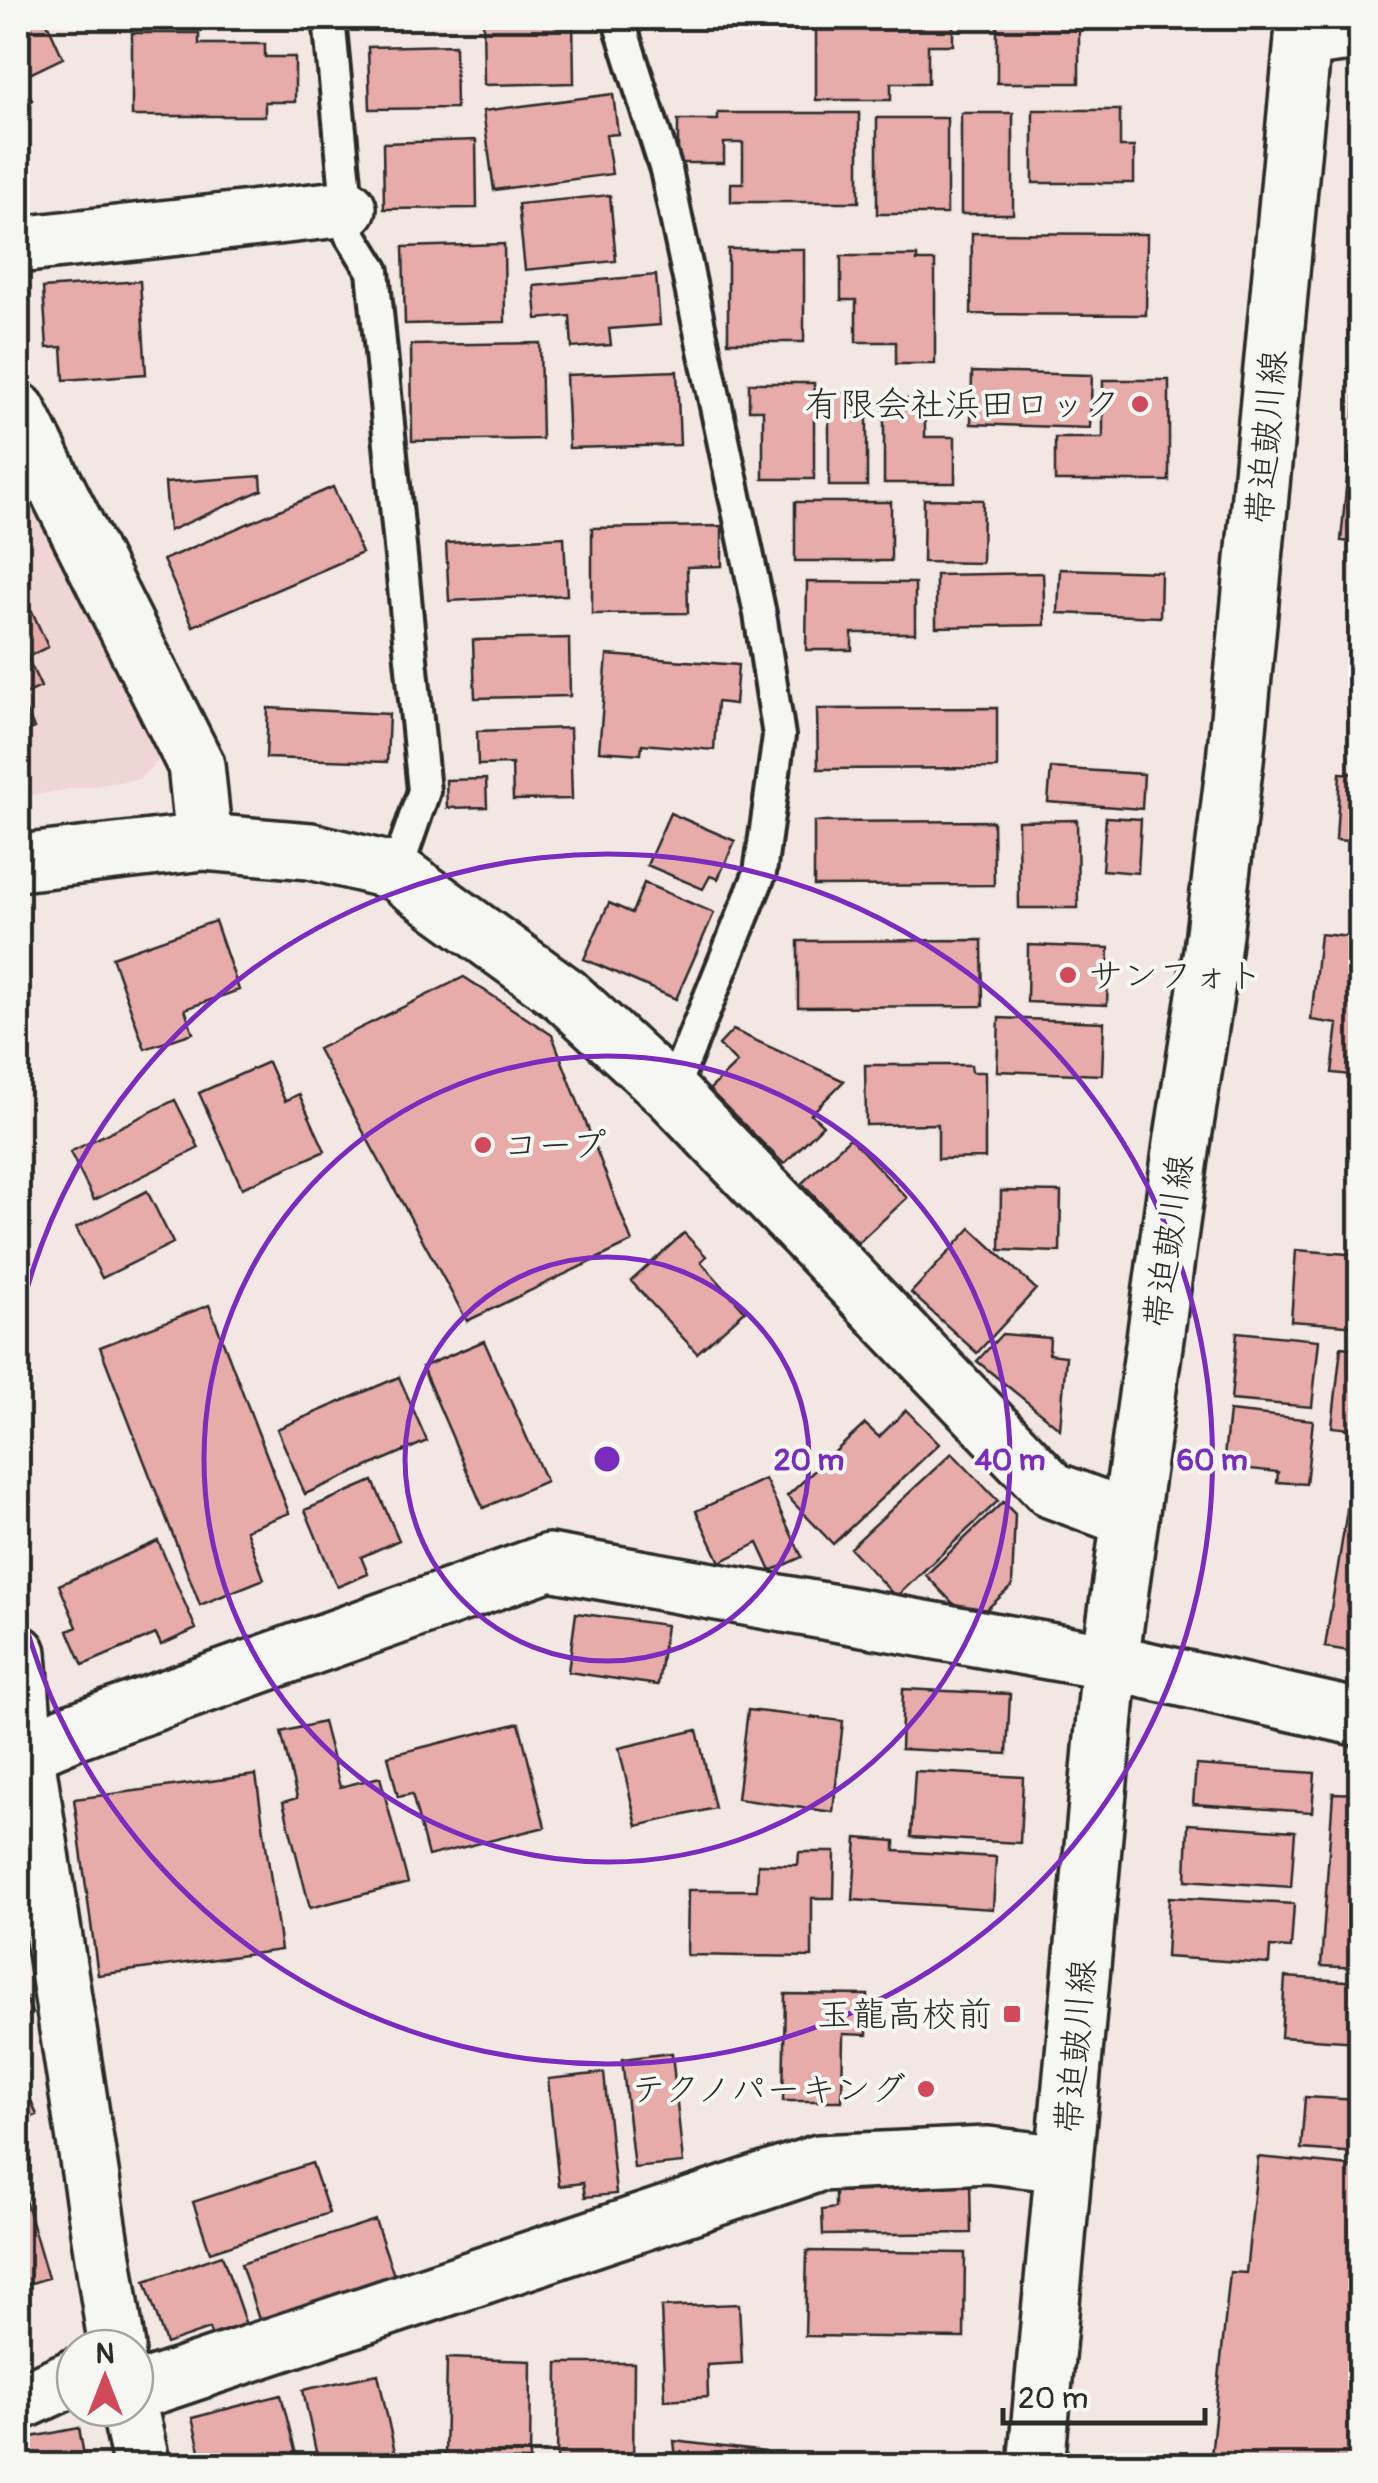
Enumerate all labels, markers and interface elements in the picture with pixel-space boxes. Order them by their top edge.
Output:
street label: 帯迫皷川線 [1237,348,1297,526]
place label: 有限会社浜田ロック [805,383,1120,427]
marker: 有限会社浜田ロック [1129,393,1151,415]
place label: サンフォト [1088,954,1263,998]
marker: サンフォト [1057,964,1079,986]
place label: コープ [503,1124,607,1168]
marker: コープ [472,1134,494,1156]
street label: 帯迫皷川線 [1135,1151,1203,1331]
centre of rings [589,1441,625,1477]
text: 20 m [774,1442,844,1479]
text: 40 m [974,1442,1046,1479]
text: 60 m [1176,1442,1248,1479]
street label: 帯迫皷川線 [1046,1957,1106,2135]
place label: 玉龍高校前 [817,1993,992,2037]
marker: 玉龍高校前 [1001,2003,1023,2025]
place label: テクノパーキング [631,2068,906,2112]
marker: テクノパーキング [915,2078,937,2100]
north arrow [55,2328,155,2428]
text: N [96,2337,114,2372]
scale bar [1003,2363,1206,2425]
text: 20 m [1018,2380,1088,2417]

